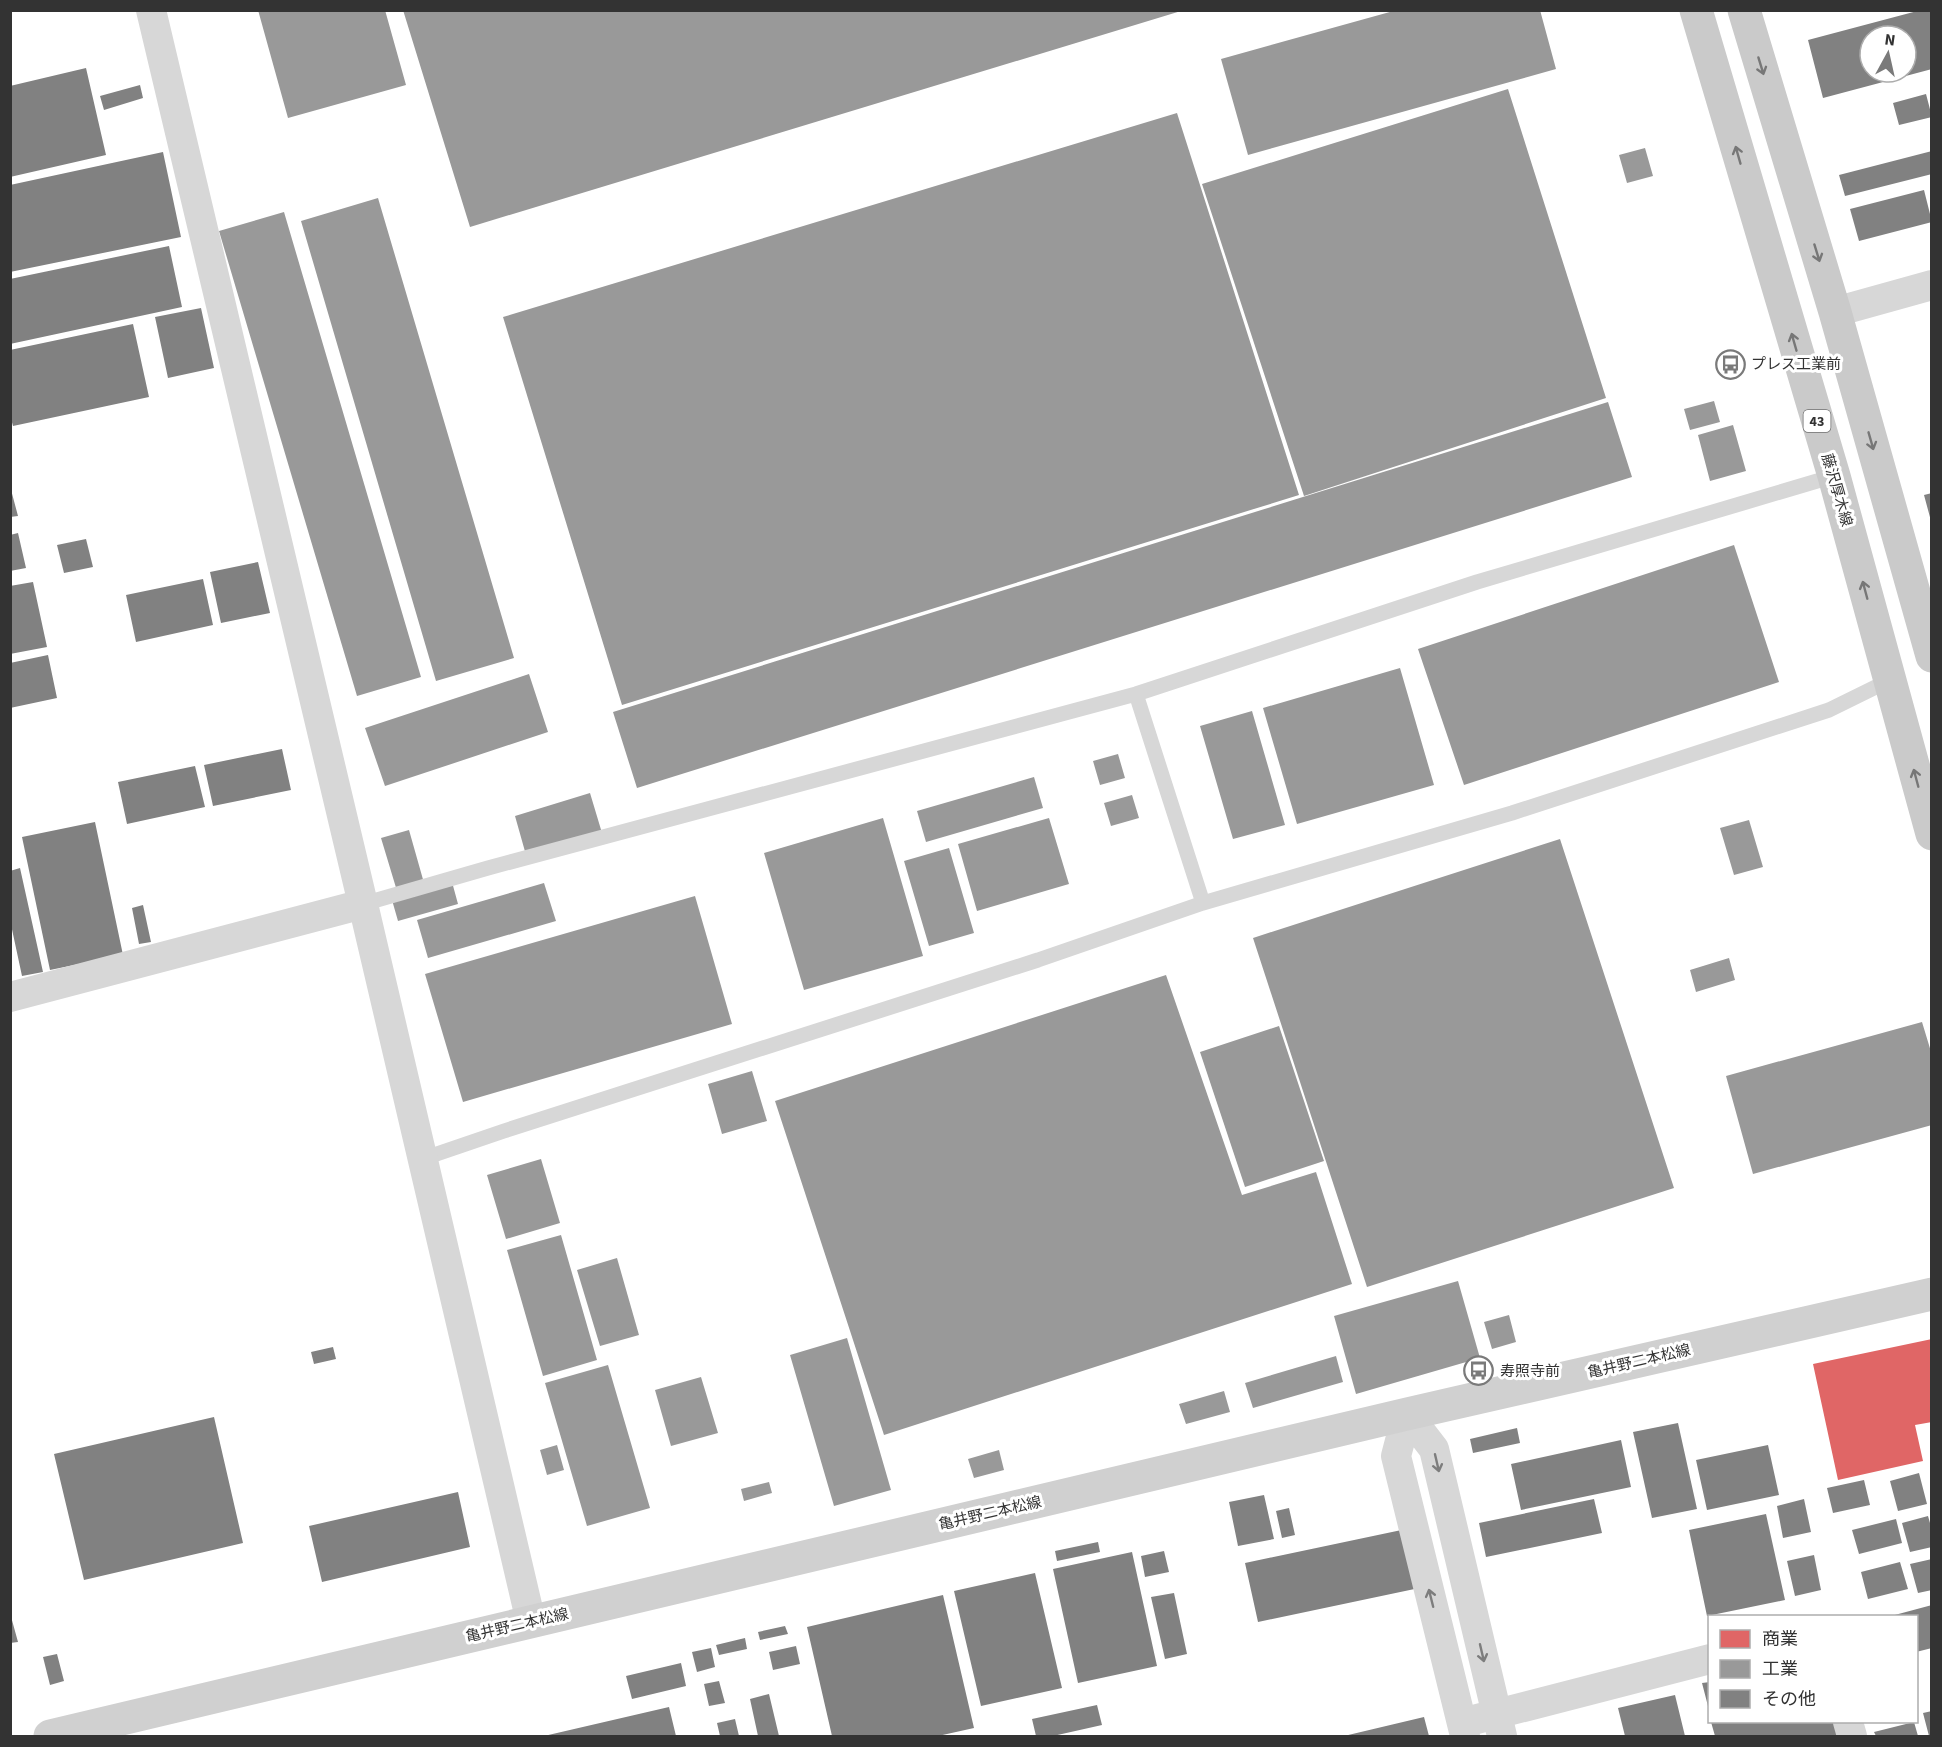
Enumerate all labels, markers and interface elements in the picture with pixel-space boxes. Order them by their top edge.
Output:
north arrow [1858,24,1918,84]
text: N [1883,29,1897,52]
one-way arrow [1756,57,1767,76]
one-way arrow [1732,146,1743,165]
one-way arrow [1812,243,1823,262]
one-way arrow [1788,332,1799,351]
bus stop icon: プレス工業前 [1714,348,1746,380]
place label: プレス工業前 [1751,354,1841,375]
road number: 43 [1804,410,1830,432]
one-way arrow [1866,431,1877,450]
street label: 藤沢厚木線 [1816,451,1857,529]
one-way arrow [1858,580,1870,599]
one-way arrow [1910,768,1922,787]
street label: 亀井野二本松線 [1586,1339,1693,1384]
bus stop icon: 寿照寺前 [1463,1355,1495,1387]
place label: 寿照寺前 [1500,1361,1560,1382]
one-way arrow [1432,1453,1443,1472]
street label: 亀井野二本松線 [937,1491,1044,1536]
one-way arrow [1425,1589,1437,1608]
street label: 亀井野二本松線 [464,1603,571,1648]
legend [1708,1615,1918,1723]
text: 商業 [1762,1627,1798,1652]
one-way arrow [1476,1643,1488,1662]
text: 工業 [1762,1657,1798,1682]
text: その他 [1762,1687,1816,1712]

